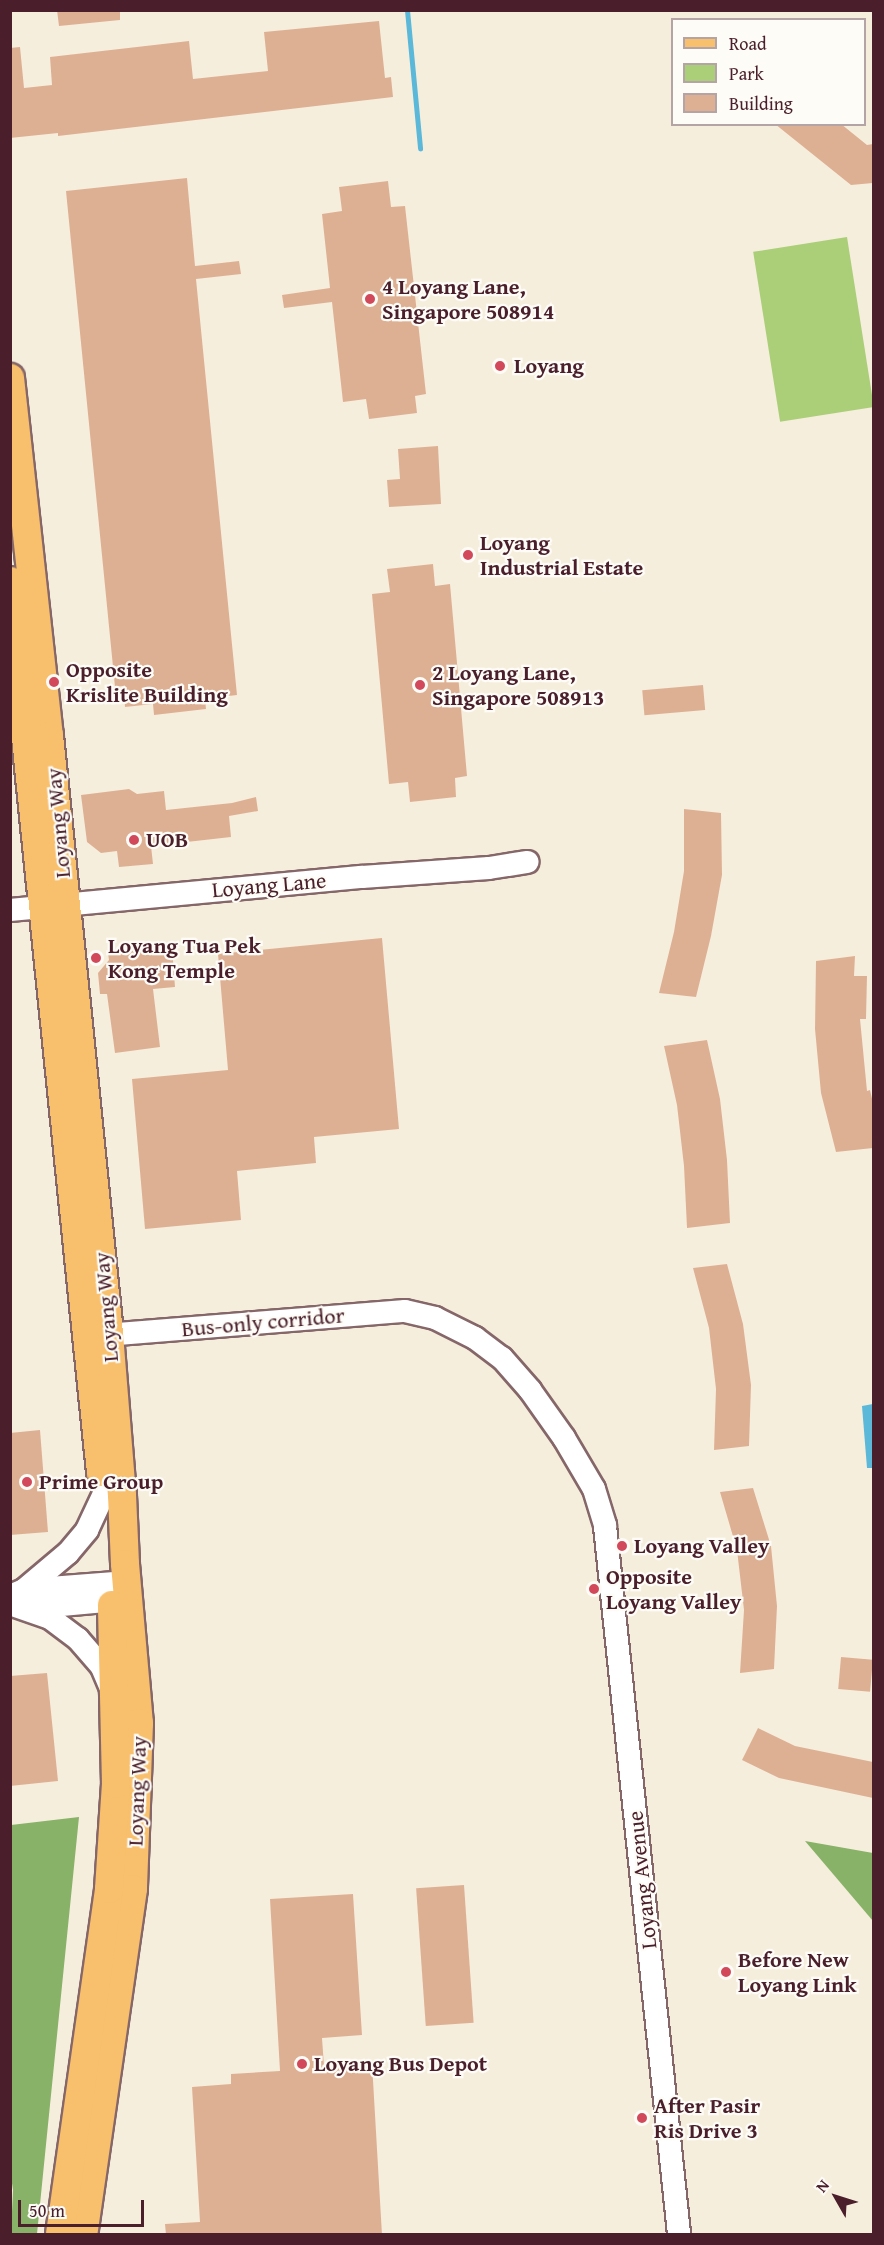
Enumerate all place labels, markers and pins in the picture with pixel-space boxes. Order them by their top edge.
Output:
place label: 4 Loyang Lane, Singapore 508914 [382,273,554,324]
marker: 4 Loyang Lane, Singapore 508914 [363,292,377,306]
place label: Loyang [514,353,584,379]
marker: Loyang [491,357,509,375]
place label: Loyang Industrial Estate [480,529,643,580]
marker: Loyang Industrial Estate [461,548,475,562]
place label: Opposite Krislite Building [66,656,228,708]
place label: 2 Loyang Lane, Singapore 508913 [432,659,604,710]
marker: Opposite Krislite Building [47,675,61,689]
marker: 2 Loyang Lane, Singapore 508913 [413,678,427,692]
place label: UOB [146,827,188,853]
marker: UOB [127,833,141,847]
place label: Loyang Tua Pek Kong Temple [108,932,261,984]
marker: Loyang Tua Pek Kong Temple [89,951,103,965]
place label: Prime Group [39,1469,163,1495]
marker: Prime Group [20,1475,34,1489]
place label: Loyang Valley [634,1533,769,1559]
marker: Loyang Valley [615,1539,629,1553]
place label: Opposite Loyang Valley [606,1563,741,1615]
marker: Opposite Loyang Valley [587,1582,601,1596]
place label: Before New Loyang Link [738,1946,857,1998]
marker: Before New Loyang Link [719,1965,733,1979]
place label: Loyang Bus Depot [314,2051,487,2077]
marker: Loyang Bus Depot [295,2057,309,2071]
place label: After Pasir Ris Drive 3 [654,2092,760,2144]
marker: After Pasir Ris Drive 3 [635,2111,649,2125]

